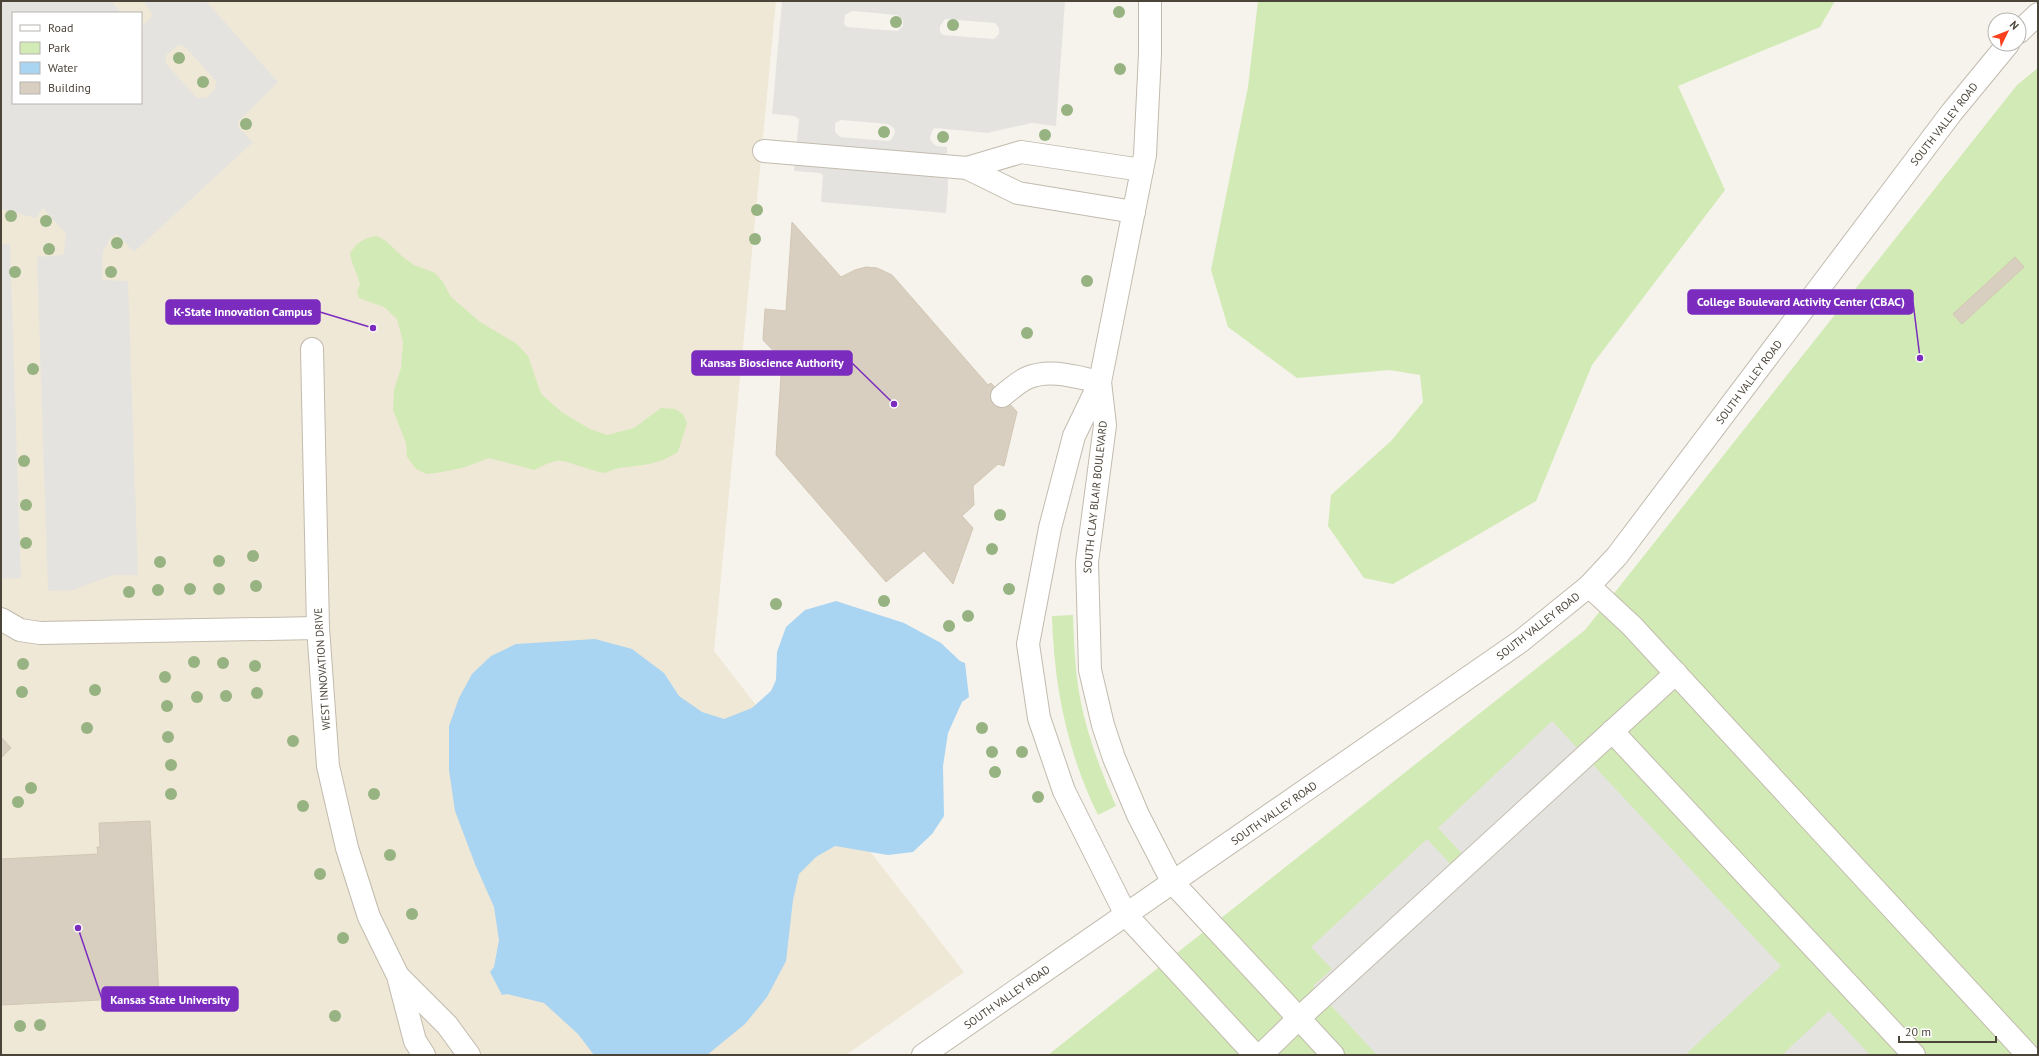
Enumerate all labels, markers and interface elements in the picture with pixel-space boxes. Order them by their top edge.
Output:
legend [12,12,142,104]
north arrow [1987,12,2027,52]
text: N [2007,18,2022,33]
text: Road [48,20,73,35]
text: Park [48,40,70,55]
text: Water [48,60,78,75]
text: Building [48,80,91,95]
street label: SOUTH VALLEY ROAD [1907,80,1981,168]
callout: College Boulevard Activity Center (CBAC) [1688,290,1913,314]
text: College Boulevard Activity Center (CBAC) [1697,294,1905,309]
callout: K-State Innovation Campus [166,300,320,324]
text: K-State Innovation Campus [174,304,312,319]
street label: SOUTH VALLEY ROAD [1713,337,1785,427]
callout: Kansas Bioscience Authority [692,351,852,375]
text: Kansas Bioscience Authority [700,355,844,370]
street label: SOUTH CLAY BLAIR BOULEVARD [1080,420,1110,574]
street label: SOUTH VALLEY ROAD [1494,589,1582,663]
street label: WEST INNOVATION DRIVE [311,607,333,731]
street label: SOUTH VALLEY ROAD [1228,778,1320,848]
street label: SOUTH VALLEY ROAD [961,962,1053,1032]
callout: Kansas State University [102,987,238,1011]
text: Kansas State University [110,992,230,1007]
scale bar [1899,1018,1996,1044]
text: 20 m [1905,1024,1931,1039]

